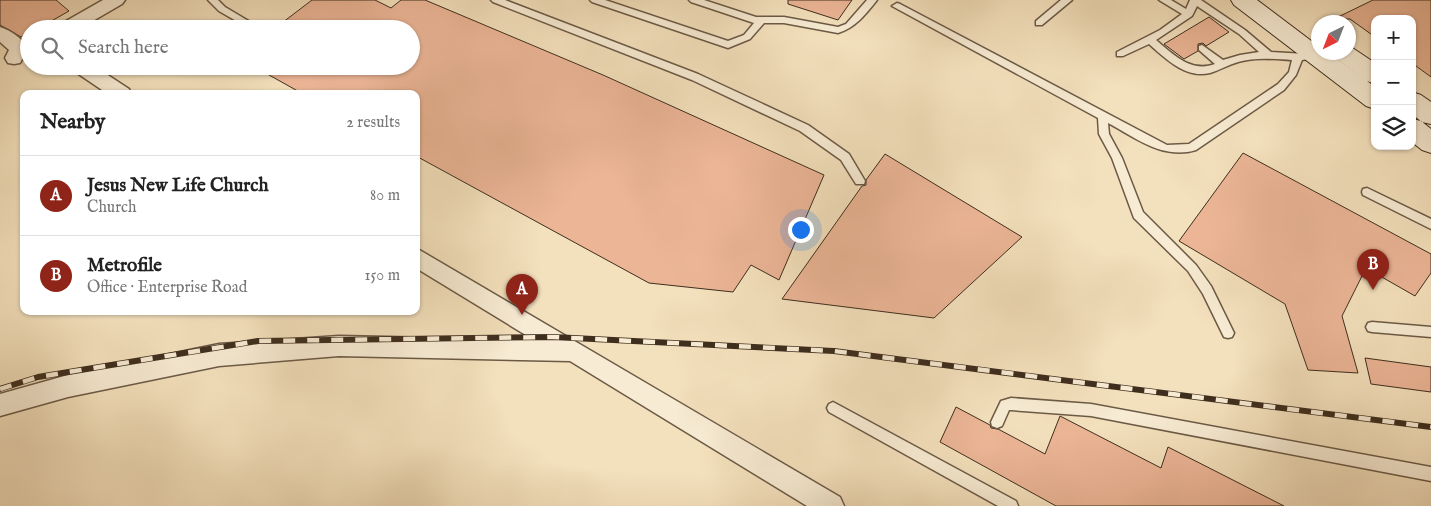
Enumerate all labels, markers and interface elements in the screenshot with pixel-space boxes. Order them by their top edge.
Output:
north arrow [1311,15,1356,60]
map controls [1371,15,1416,150]
button: + [1371,15,1416,60]
search box [20,20,420,75]
icon: search [38,34,66,62]
text: Search here [78,36,169,60]
button: − [1371,60,1416,105]
button: layers [1371,105,1416,150]
text: Nearby [40,109,105,136]
text: 2 results [346,113,400,133]
text: Jesus New Life Church [87,174,269,198]
text: A [51,186,61,206]
text: 80 m [370,186,400,206]
text: Church [87,198,136,218]
your location [788,217,814,243]
pin: B [1357,249,1389,290]
text: Metrofile [87,254,162,278]
text: B [51,266,61,286]
text: 150 m [365,266,400,286]
pin: A [506,274,538,315]
text: Office · Enterprise Road [87,278,247,298]

